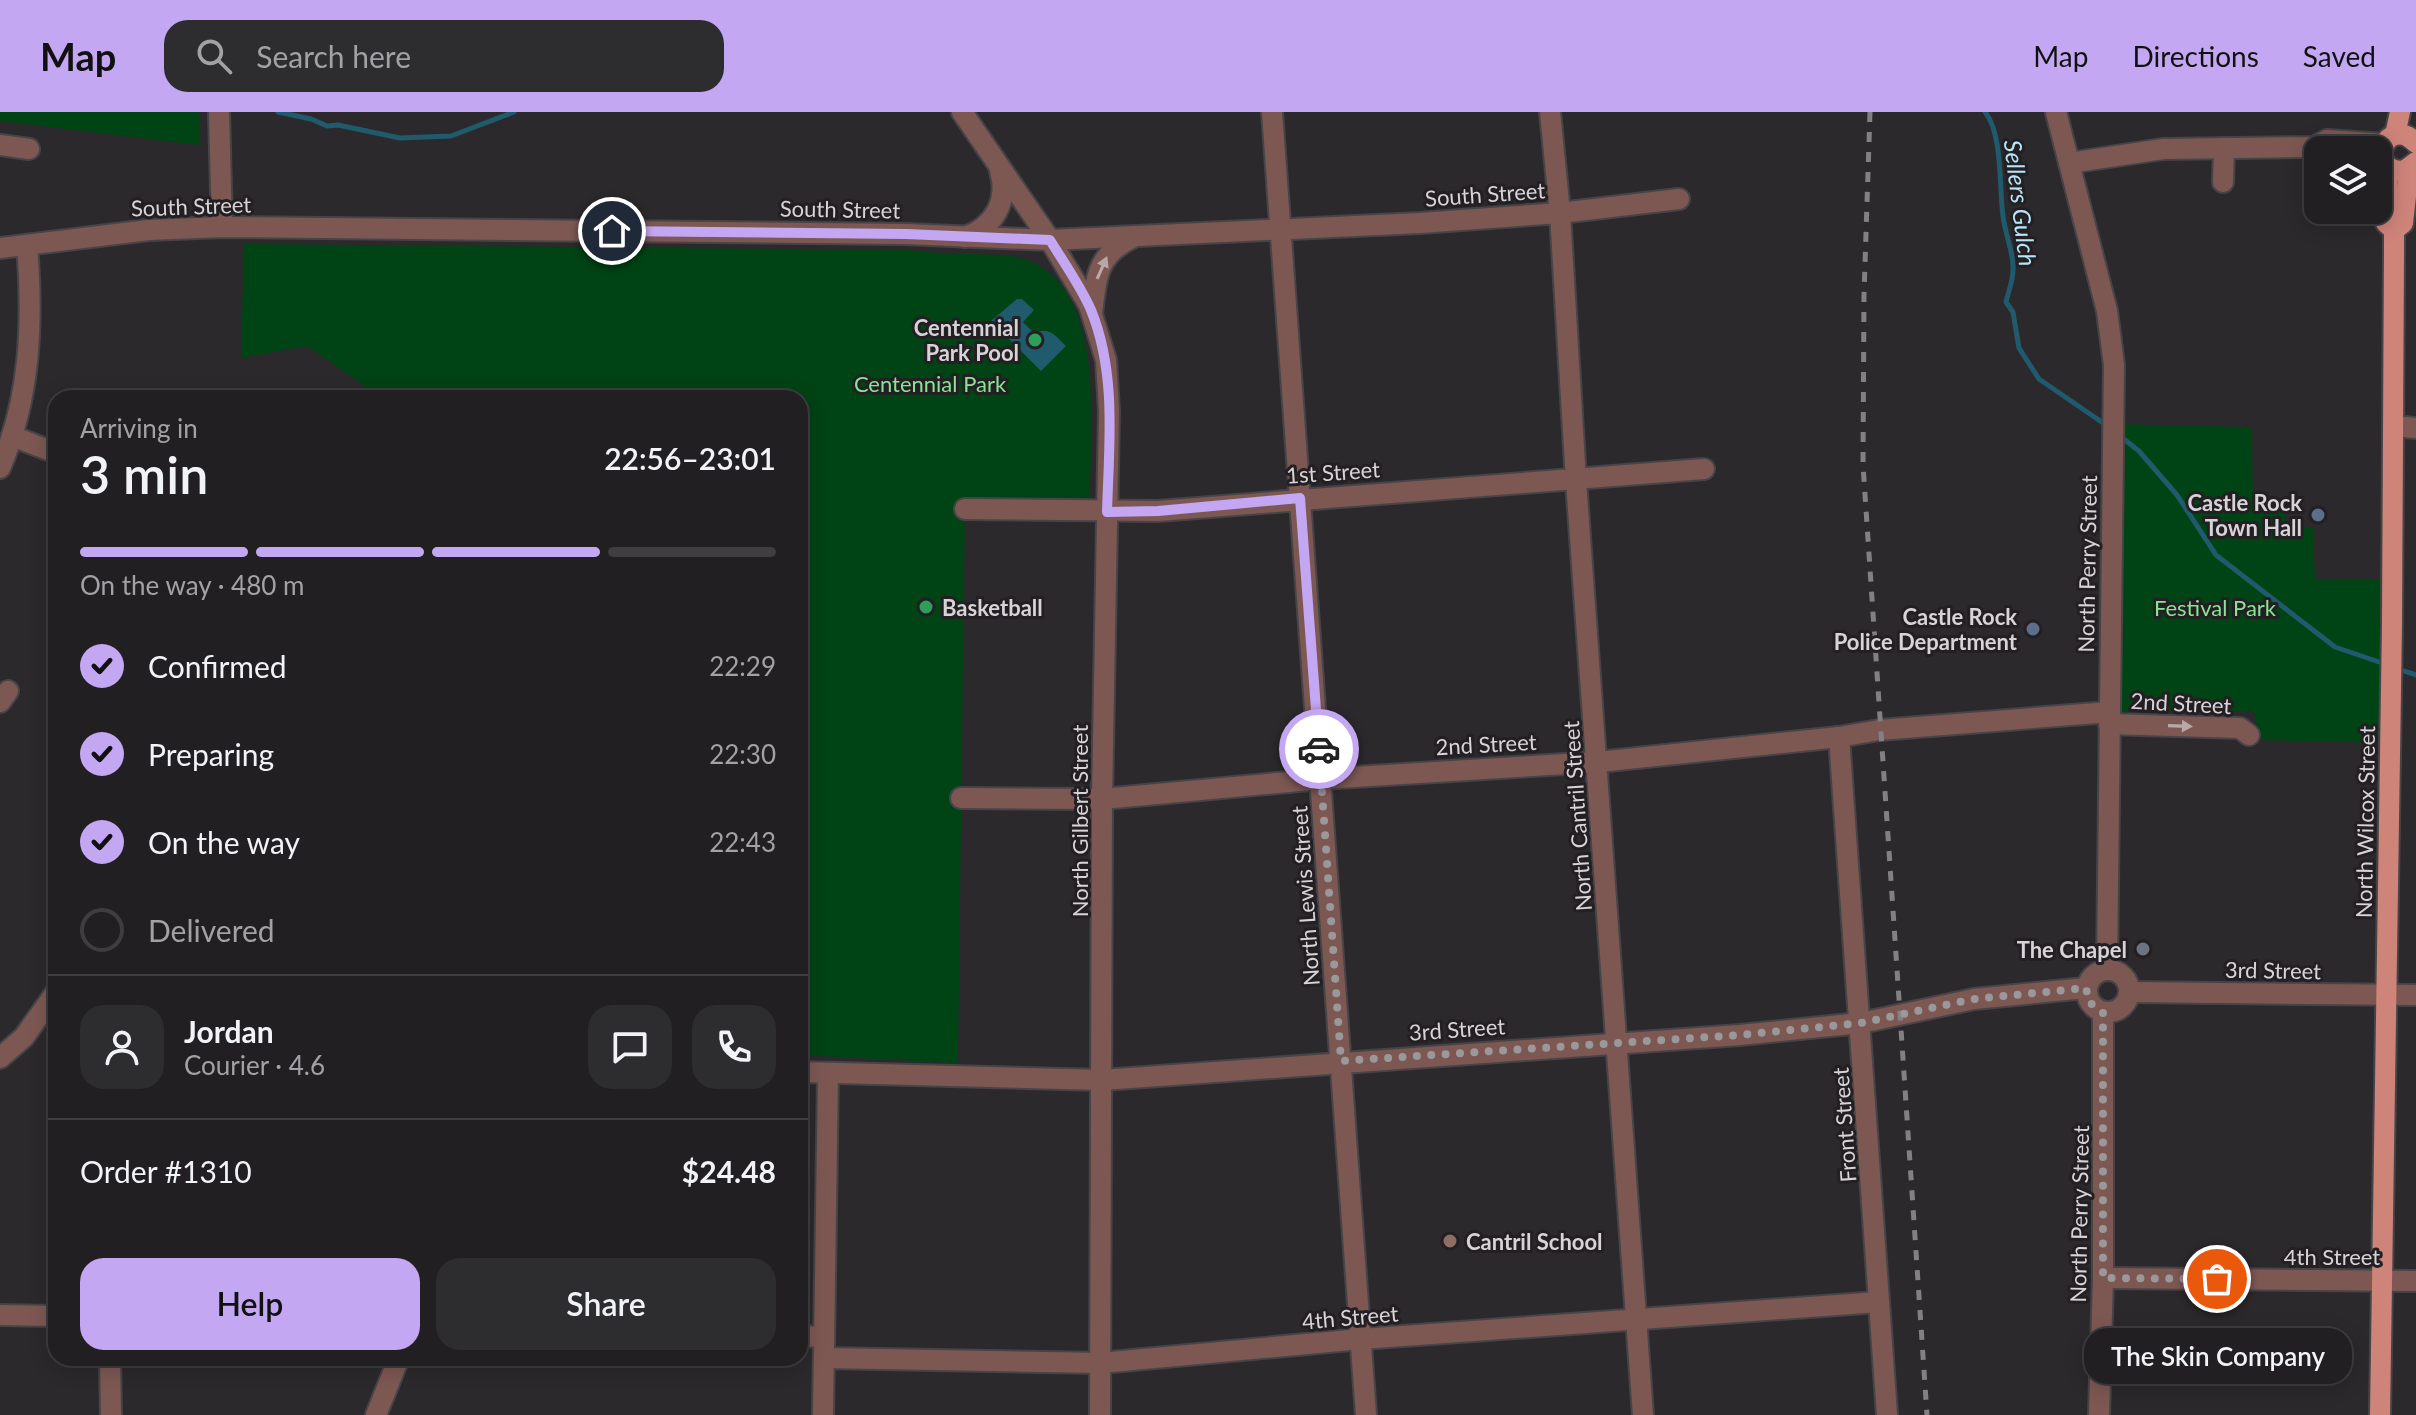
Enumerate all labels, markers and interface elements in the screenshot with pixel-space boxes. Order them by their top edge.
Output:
search box [164,20,724,92]
text: Map [40,33,116,79]
icon: search [192,34,236,78]
text: Search here [256,38,411,74]
text: Map [2033,39,2088,73]
text: Directions [2132,39,2259,73]
text: Saved [2303,39,2376,73]
map controls [2304,136,2392,224]
button: layers [2304,136,2392,224]
water label: Sellers Gulch [1999,138,2043,268]
street label: South Street [1424,176,1546,212]
street label: South Street [130,190,252,222]
street label: South Street [780,194,901,224]
pin [578,197,646,265]
icon: home [590,209,634,253]
one-way arrow [1095,256,1108,280]
place label: Centennial Park Pool [914,314,1019,366]
marker: Centennial Park Pool [1026,331,1044,349]
park label: Centennial Park [854,370,1007,397]
text: Arriving in [80,412,198,444]
text: 22:56–23:01 [604,440,776,476]
text: 3 min [80,443,208,505]
street label: 1st Street [1285,455,1381,489]
street label: North Perry Street [2072,475,2102,653]
place label: Castle Rock Town Hall [2187,489,2302,541]
marker: Castle Rock Town Hall [2309,506,2327,524]
text: On the way · 480 m [80,569,304,601]
place label: Basketball [942,594,1043,621]
park label: Festival Park [2154,594,2277,621]
marker: Basketball [917,598,935,616]
place label: Castle Rock Police Department [1834,603,2018,655]
marker: Castle Rock Police Department [2024,620,2042,638]
icon: check [80,644,124,688]
text: Confirmed [148,648,287,684]
text: 22:29 [709,650,776,682]
street label: 2nd Street [2130,687,2232,719]
courier [1279,709,1359,789]
street label: North Cantril Street [1557,720,1597,912]
one-way arrow [2168,720,2193,733]
street label: North Gilbert Street [1066,725,1093,917]
street label: North Wilcox Street [2350,725,2380,918]
icon: car [1297,727,1341,771]
street label: 2nd Street [1435,728,1537,760]
icon: check [80,732,124,776]
text: Preparing [148,736,274,772]
text: 22:30 [709,738,776,770]
street label: North Lewis Street [1285,805,1325,987]
icon: check [80,820,124,864]
text: On the way [148,824,300,860]
text: 22:43 [709,826,776,858]
text: Delivered [148,912,275,948]
place label: The Chapel [2017,936,2127,963]
marker: The Chapel [2134,940,2152,958]
street label: 3rd Street [2225,956,2321,984]
button: person [80,1005,164,1089]
button: chat [588,1005,672,1089]
button: phone [692,1005,776,1089]
street label: 3rd Street [1408,1012,1506,1046]
text: Jordan [184,1013,274,1049]
text: Courier · 4.6 [184,1049,325,1081]
street label: Front Street [1827,1067,1861,1183]
street label: North Perry Street [2064,1125,2094,1303]
text: Order #1310 [80,1153,252,1189]
text: $24.48 [682,1153,776,1189]
place label: Cantril School [1466,1228,1603,1255]
marker: Cantril School [1441,1232,1459,1250]
street label: 4th Street [2284,1243,2380,1270]
pin [2183,1245,2251,1313]
icon: bag [2195,1257,2239,1301]
button: Help [80,1258,420,1350]
button: Share [436,1258,776,1350]
street label: 4th Street [1301,1299,1399,1335]
callout: The Skin Company [2083,1327,2351,1383]
text: The Skin Company [2111,1340,2325,1372]

